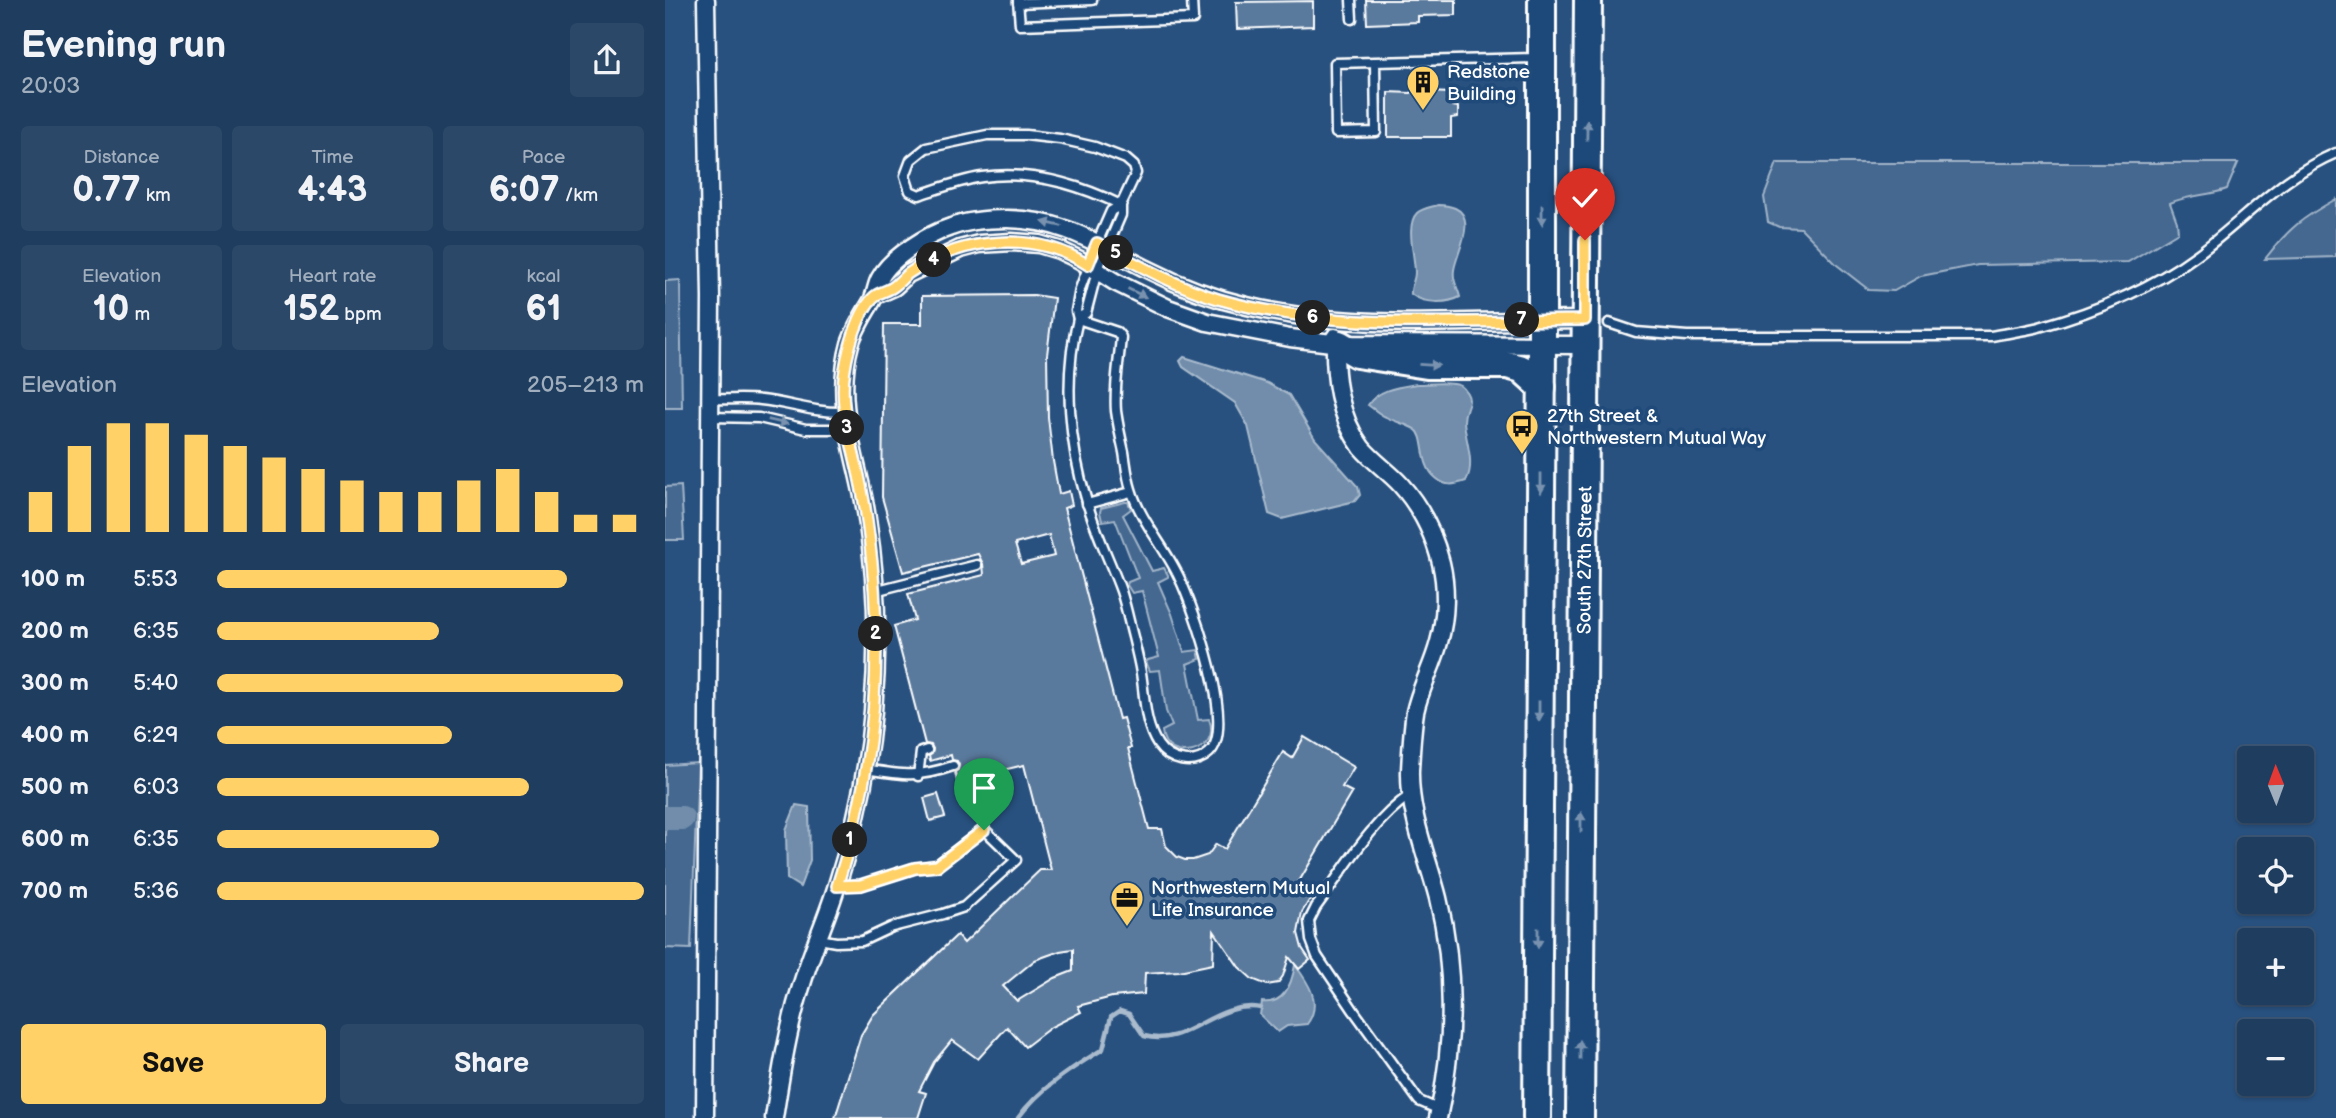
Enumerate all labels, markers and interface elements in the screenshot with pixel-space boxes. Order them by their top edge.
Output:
text: Evening run [21,23,226,68]
button: share [570,23,644,97]
place label: Redstone Building [1447,61,1530,106]
building icon: Redstone Building [1404,63,1442,112]
text: 20:03 [21,72,80,100]
one-way arrow [1581,119,1592,141]
text: Distance [84,146,159,169]
text: Time [311,146,354,169]
text: Pace [522,146,565,169]
pin [1555,168,1615,240]
text: 0.77 [72,169,141,212]
text: 4:43 [297,169,368,212]
text: 6:07 [489,169,560,212]
icon: check [1566,179,1604,217]
text: km [141,184,171,207]
text: /km [560,184,598,207]
one-way arrow [1536,204,1548,226]
one-way arrow [1041,219,1063,230]
pin: 5 [1099,236,1133,270]
text: 5 [1110,241,1121,264]
pin: 4 [917,243,951,278]
text: 4 [928,248,939,271]
text: Elevation [82,265,161,288]
text: Heart rate [289,265,376,288]
text: kcal [526,265,561,288]
one-way arrow [1127,287,1147,299]
text: 10 [93,288,129,331]
text: 152 [283,288,339,331]
text: 61 [526,288,561,331]
pin: 6 [1295,300,1331,336]
pin: 7 [1505,302,1539,338]
text: m [129,303,150,326]
text: bpm [339,303,382,326]
text: 6 [1307,306,1318,329]
text: 7 [1516,308,1527,331]
one-way arrow [1419,359,1441,370]
text: Elevation [21,371,117,399]
text: 205–213 m [527,371,644,399]
place label: 27th Street & Northwestern Mutual Way [1547,405,1767,450]
bus stop icon: 27th Street & Northwestern Mutual Way [1503,407,1541,456]
pin: 3 [829,410,865,446]
text: 3 [841,416,852,439]
one-way arrow [767,417,789,428]
one-way arrow [1535,472,1547,494]
street label: South 27th Street [1573,486,1598,634]
text: 100 m [21,565,85,593]
text: 5:53 [133,565,178,593]
pin: 2 [859,616,893,652]
text: 200 m [21,617,89,645]
text: 6:35 [133,617,179,645]
text: 2 [870,622,881,645]
text: 300 m [21,669,89,697]
text: 5:40 [133,669,178,697]
one-way arrow [1534,700,1545,722]
text: 400 m [21,721,89,749]
text: 6:29 [133,721,179,749]
north arrow [2237,746,2313,822]
map controls [2237,746,2314,1096]
pin [954,758,1014,830]
icon: arrive [965,769,1003,807]
text: 500 m [21,773,89,801]
text: 6:03 [133,773,179,801]
one-way arrow [1575,811,1587,833]
pin: 1 [833,822,867,858]
text: 600 m [21,825,89,853]
text: 6:35 [133,825,179,853]
text: 1 [846,828,854,851]
button: locate [2237,837,2314,914]
text: 700 m [21,877,88,905]
text: 5:36 [133,877,179,905]
place label: Northwestern Mutual Life Insurance [1151,877,1330,922]
office icon: Northwestern Mutual Life Insurance [1108,879,1146,928]
one-way arrow [1532,927,1544,949]
button: + [2237,928,2314,1005]
button: − [2237,1019,2314,1096]
button: Save [21,1024,326,1104]
button: Share [340,1024,644,1104]
one-way arrow [1574,1039,1586,1061]

